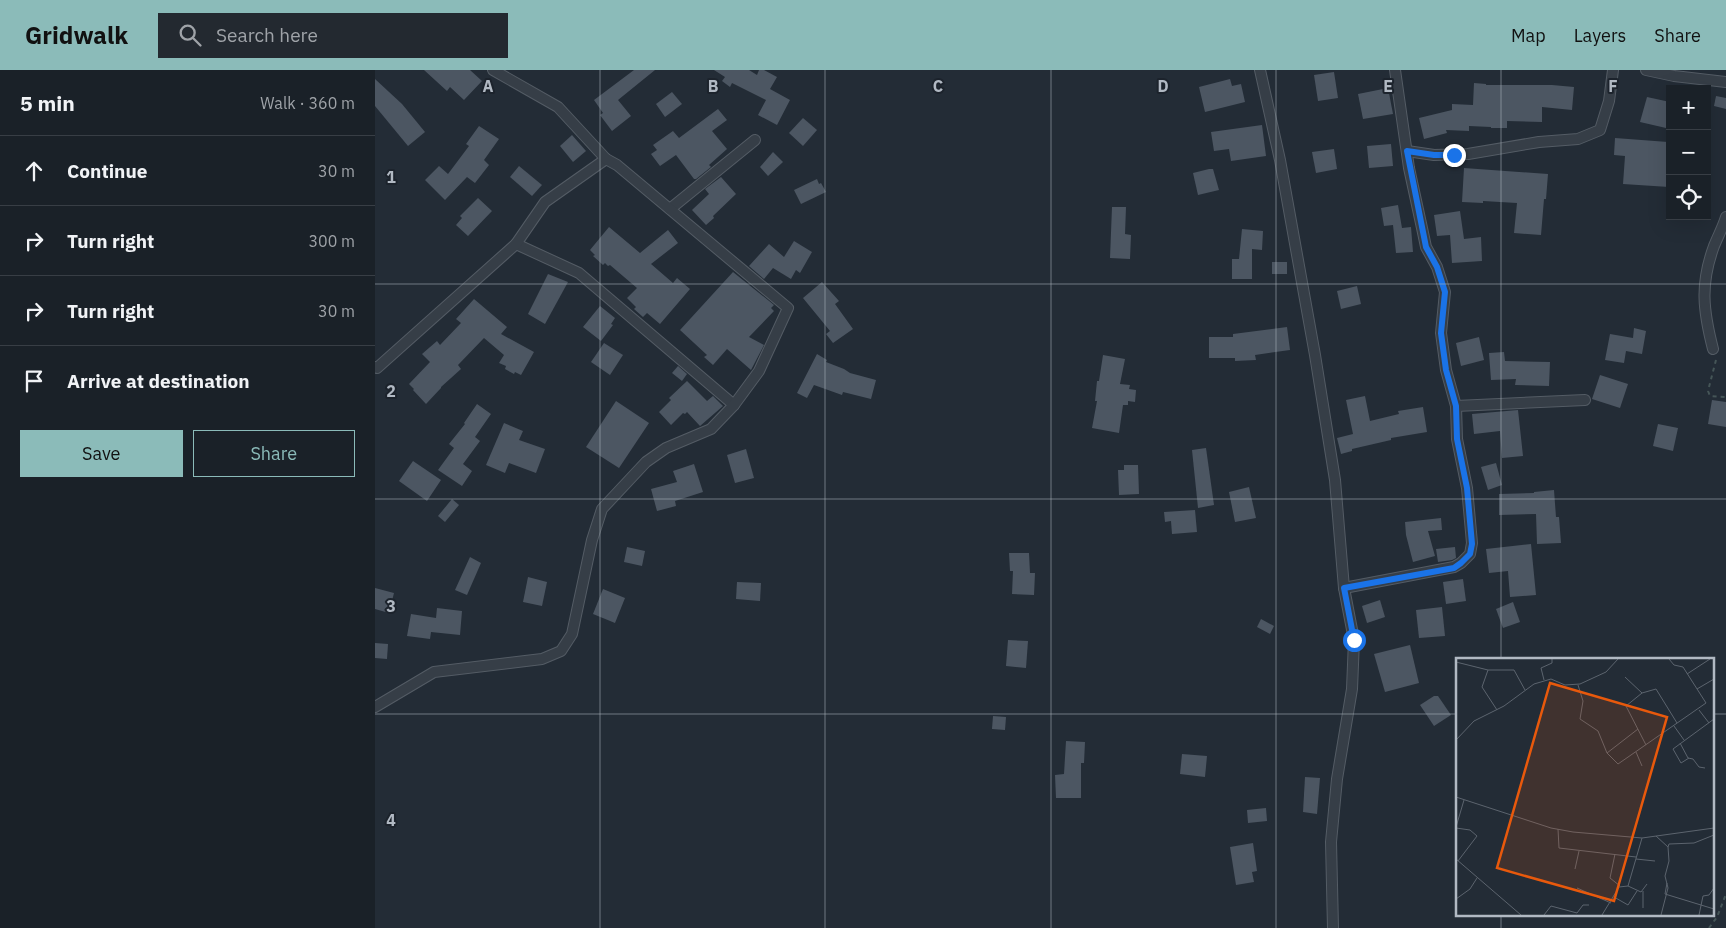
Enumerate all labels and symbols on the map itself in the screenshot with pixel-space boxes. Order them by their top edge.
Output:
text: A [483,76,494,96]
text: B [708,76,719,96]
text: C [933,76,943,96]
text: D [1157,76,1169,96]
text: E [1383,76,1393,96]
text: F [1608,76,1618,96]
route end [1443,144,1466,167]
text: 1 [386,167,396,187]
text: 2 [386,381,396,401]
text: 3 [386,596,396,616]
route start [1343,629,1366,652]
inset map [1456,658,1713,916]
text: 4 [386,810,396,830]

